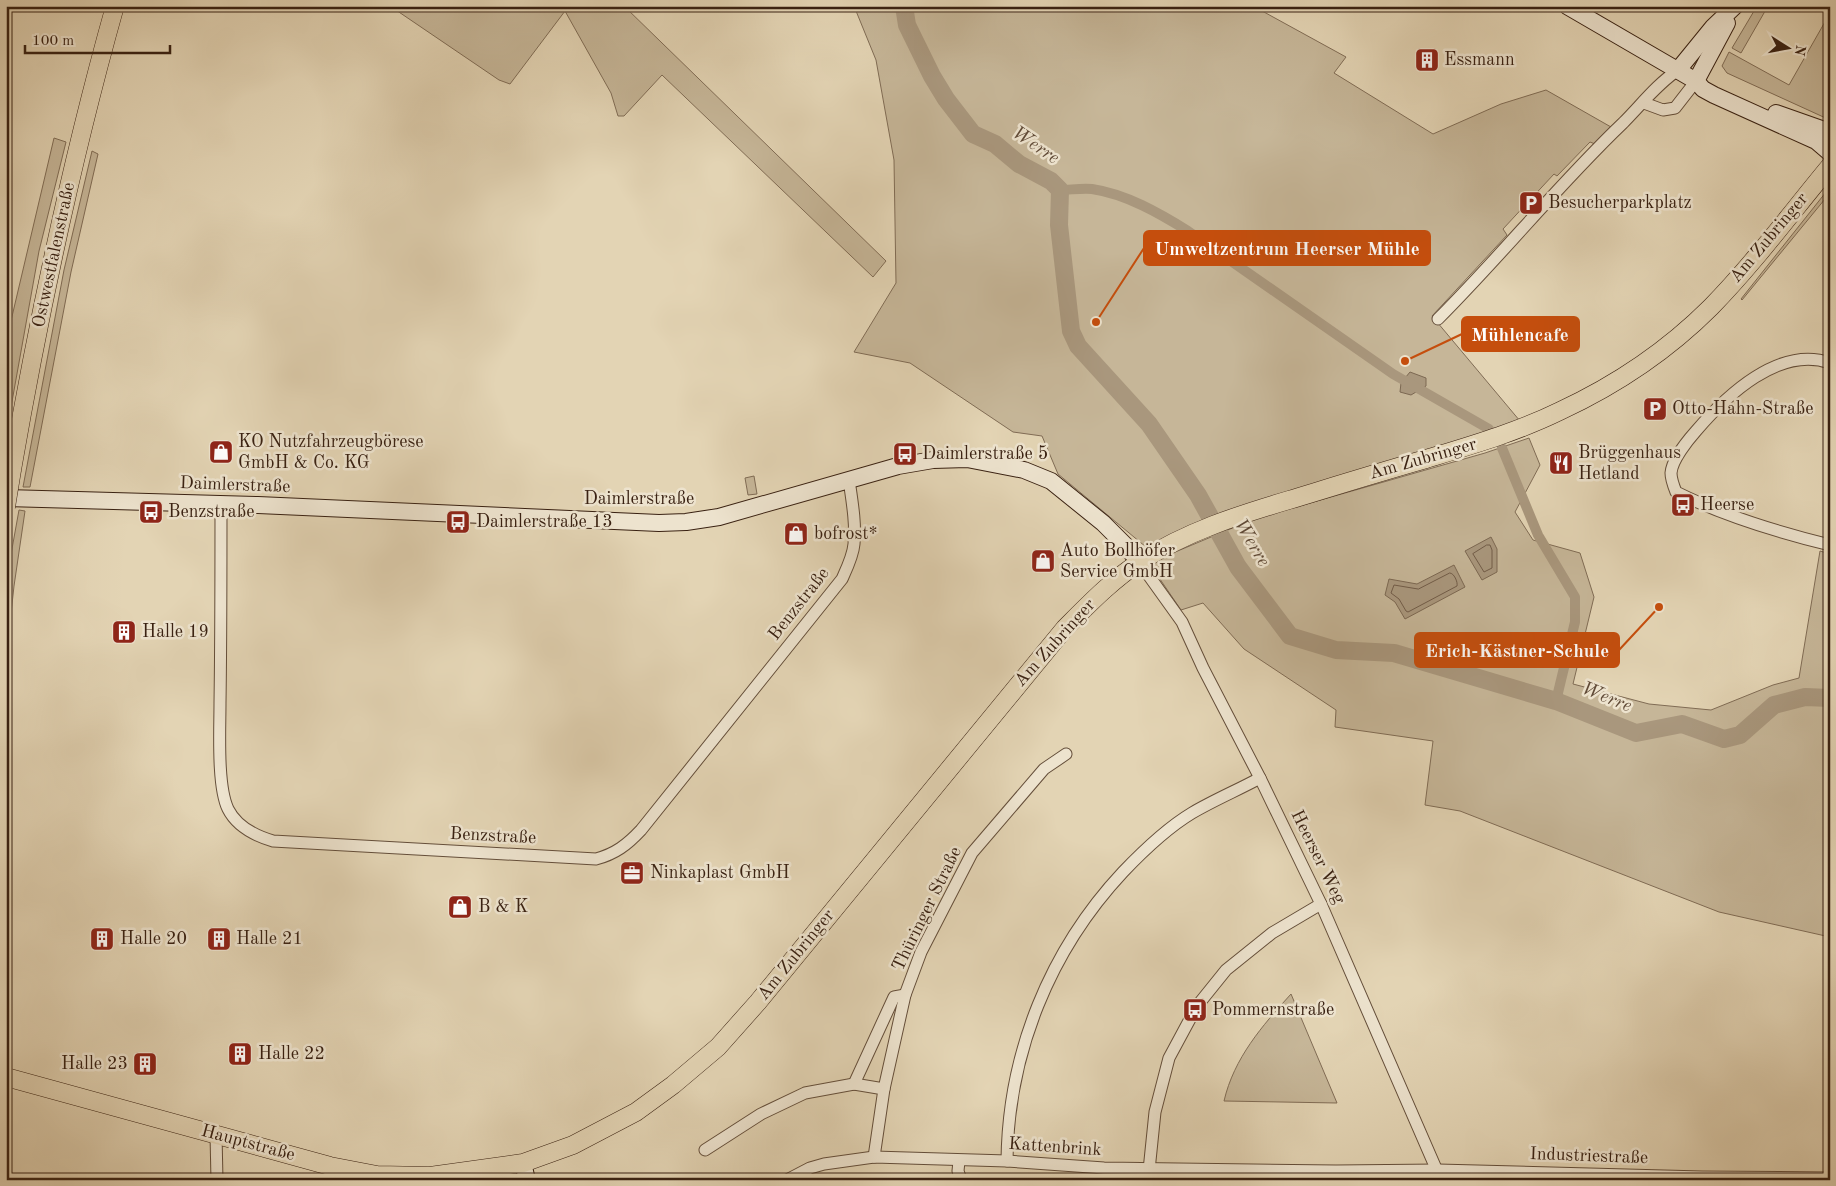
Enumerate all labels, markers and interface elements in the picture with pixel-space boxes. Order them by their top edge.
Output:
scale bar [25,22,170,54]
north arrow [1764,22,1814,72]
text: 100 m [32,34,74,49]
text: N [1792,44,1808,57]
building icon: Essmann [1414,47,1440,73]
place label: Essmann [1444,51,1515,69]
water label: Werre [1008,123,1062,169]
street label: Ostwestfalenstraße [30,181,78,329]
street label: Am Zubringer [1726,189,1812,286]
parking icon: Besucherparkplatz [1518,190,1544,216]
place label: Besucherparkplatz [1548,194,1692,212]
callout: Umweltzentrum Heerser Mühle [1144,231,1430,265]
text: Umweltzentrum Heerser Mühle [1154,241,1420,260]
callout: Mühlencafe [1462,317,1579,351]
text: Mühlencafe [1471,327,1569,346]
parking icon: Otto-Hahn-Straße [1642,396,1668,422]
place label: Otto-Hahn-Straße [1672,400,1814,418]
place label: KO Nutzfahrzeugbörese GmbH & Co. KG [238,433,424,472]
street label: Am Zubringer [1367,435,1479,483]
shop icon: KO Nutzfahrzeugbörese GmbH & Co. KG [208,439,234,465]
bus stop icon: Daimlerstraße 5 [892,441,918,467]
place label: Brüggenhaus Hetland [1578,444,1681,483]
place label: Daimlerstraße 5 [922,445,1048,463]
restaurant icon: Brüggenhaus Hetland [1548,450,1574,476]
street label: Daimlerstraße [179,474,291,496]
street label: Daimlerstraße [584,490,694,508]
bus stop icon: Heerse [1670,492,1696,518]
place label: Heerse [1700,496,1754,514]
bus stop icon: Benzstraße [138,499,164,525]
place label: Benzstraße [168,503,254,521]
bus stop icon: Daimlerstraße 13 [445,509,471,535]
place label: Daimlerstraße 13 [476,513,613,531]
water label: Werre [1229,516,1273,571]
shop icon: bofrost* [783,521,809,547]
place label: bofrost* [814,525,878,543]
place label: Auto Bollhöfer Service GmbH [1060,542,1176,581]
shop icon: Auto Bollhöfer Service GmbH [1030,548,1056,574]
street label: Benzstraße [765,564,833,644]
street label: Am Zubringer [1011,595,1099,690]
building icon: Halle 19 [111,619,137,645]
place label: Halle 19 [142,623,209,641]
callout: Erich-Kästner-Schule [1415,633,1619,667]
text: Erich-Kästner-Schule [1425,643,1609,662]
water label: Werre [1578,679,1634,717]
street label: Heerser Weg [1288,807,1349,907]
street label: Benzstraße [449,825,537,847]
street label: Thüringer Straße [889,844,965,974]
office icon: Ninkaplast GmbH [619,860,645,886]
place label: Ninkaplast GmbH [650,864,790,882]
shop icon: B & K [447,894,473,920]
place label: B & K [478,898,528,916]
street label: Am Zubringer [754,906,838,1004]
building icon: Halle 20 [89,926,115,952]
building icon: Halle 21 [206,926,232,952]
place label: Halle 20 [120,930,187,948]
place label: Halle 21 [236,930,303,948]
bus stop icon: Pommernstraße [1182,997,1208,1023]
place label: Pommernstraße [1212,1001,1334,1019]
building icon: Halle 22 [227,1041,253,1067]
place label: Halle 22 [258,1045,325,1063]
building icon: Halle 23 [132,1051,158,1077]
place label: Halle 23 [61,1055,128,1073]
street label: Hauptstraße [199,1122,297,1164]
street label: Kattenbrink [1008,1135,1102,1159]
street label: Industriestraße [1529,1145,1649,1167]

